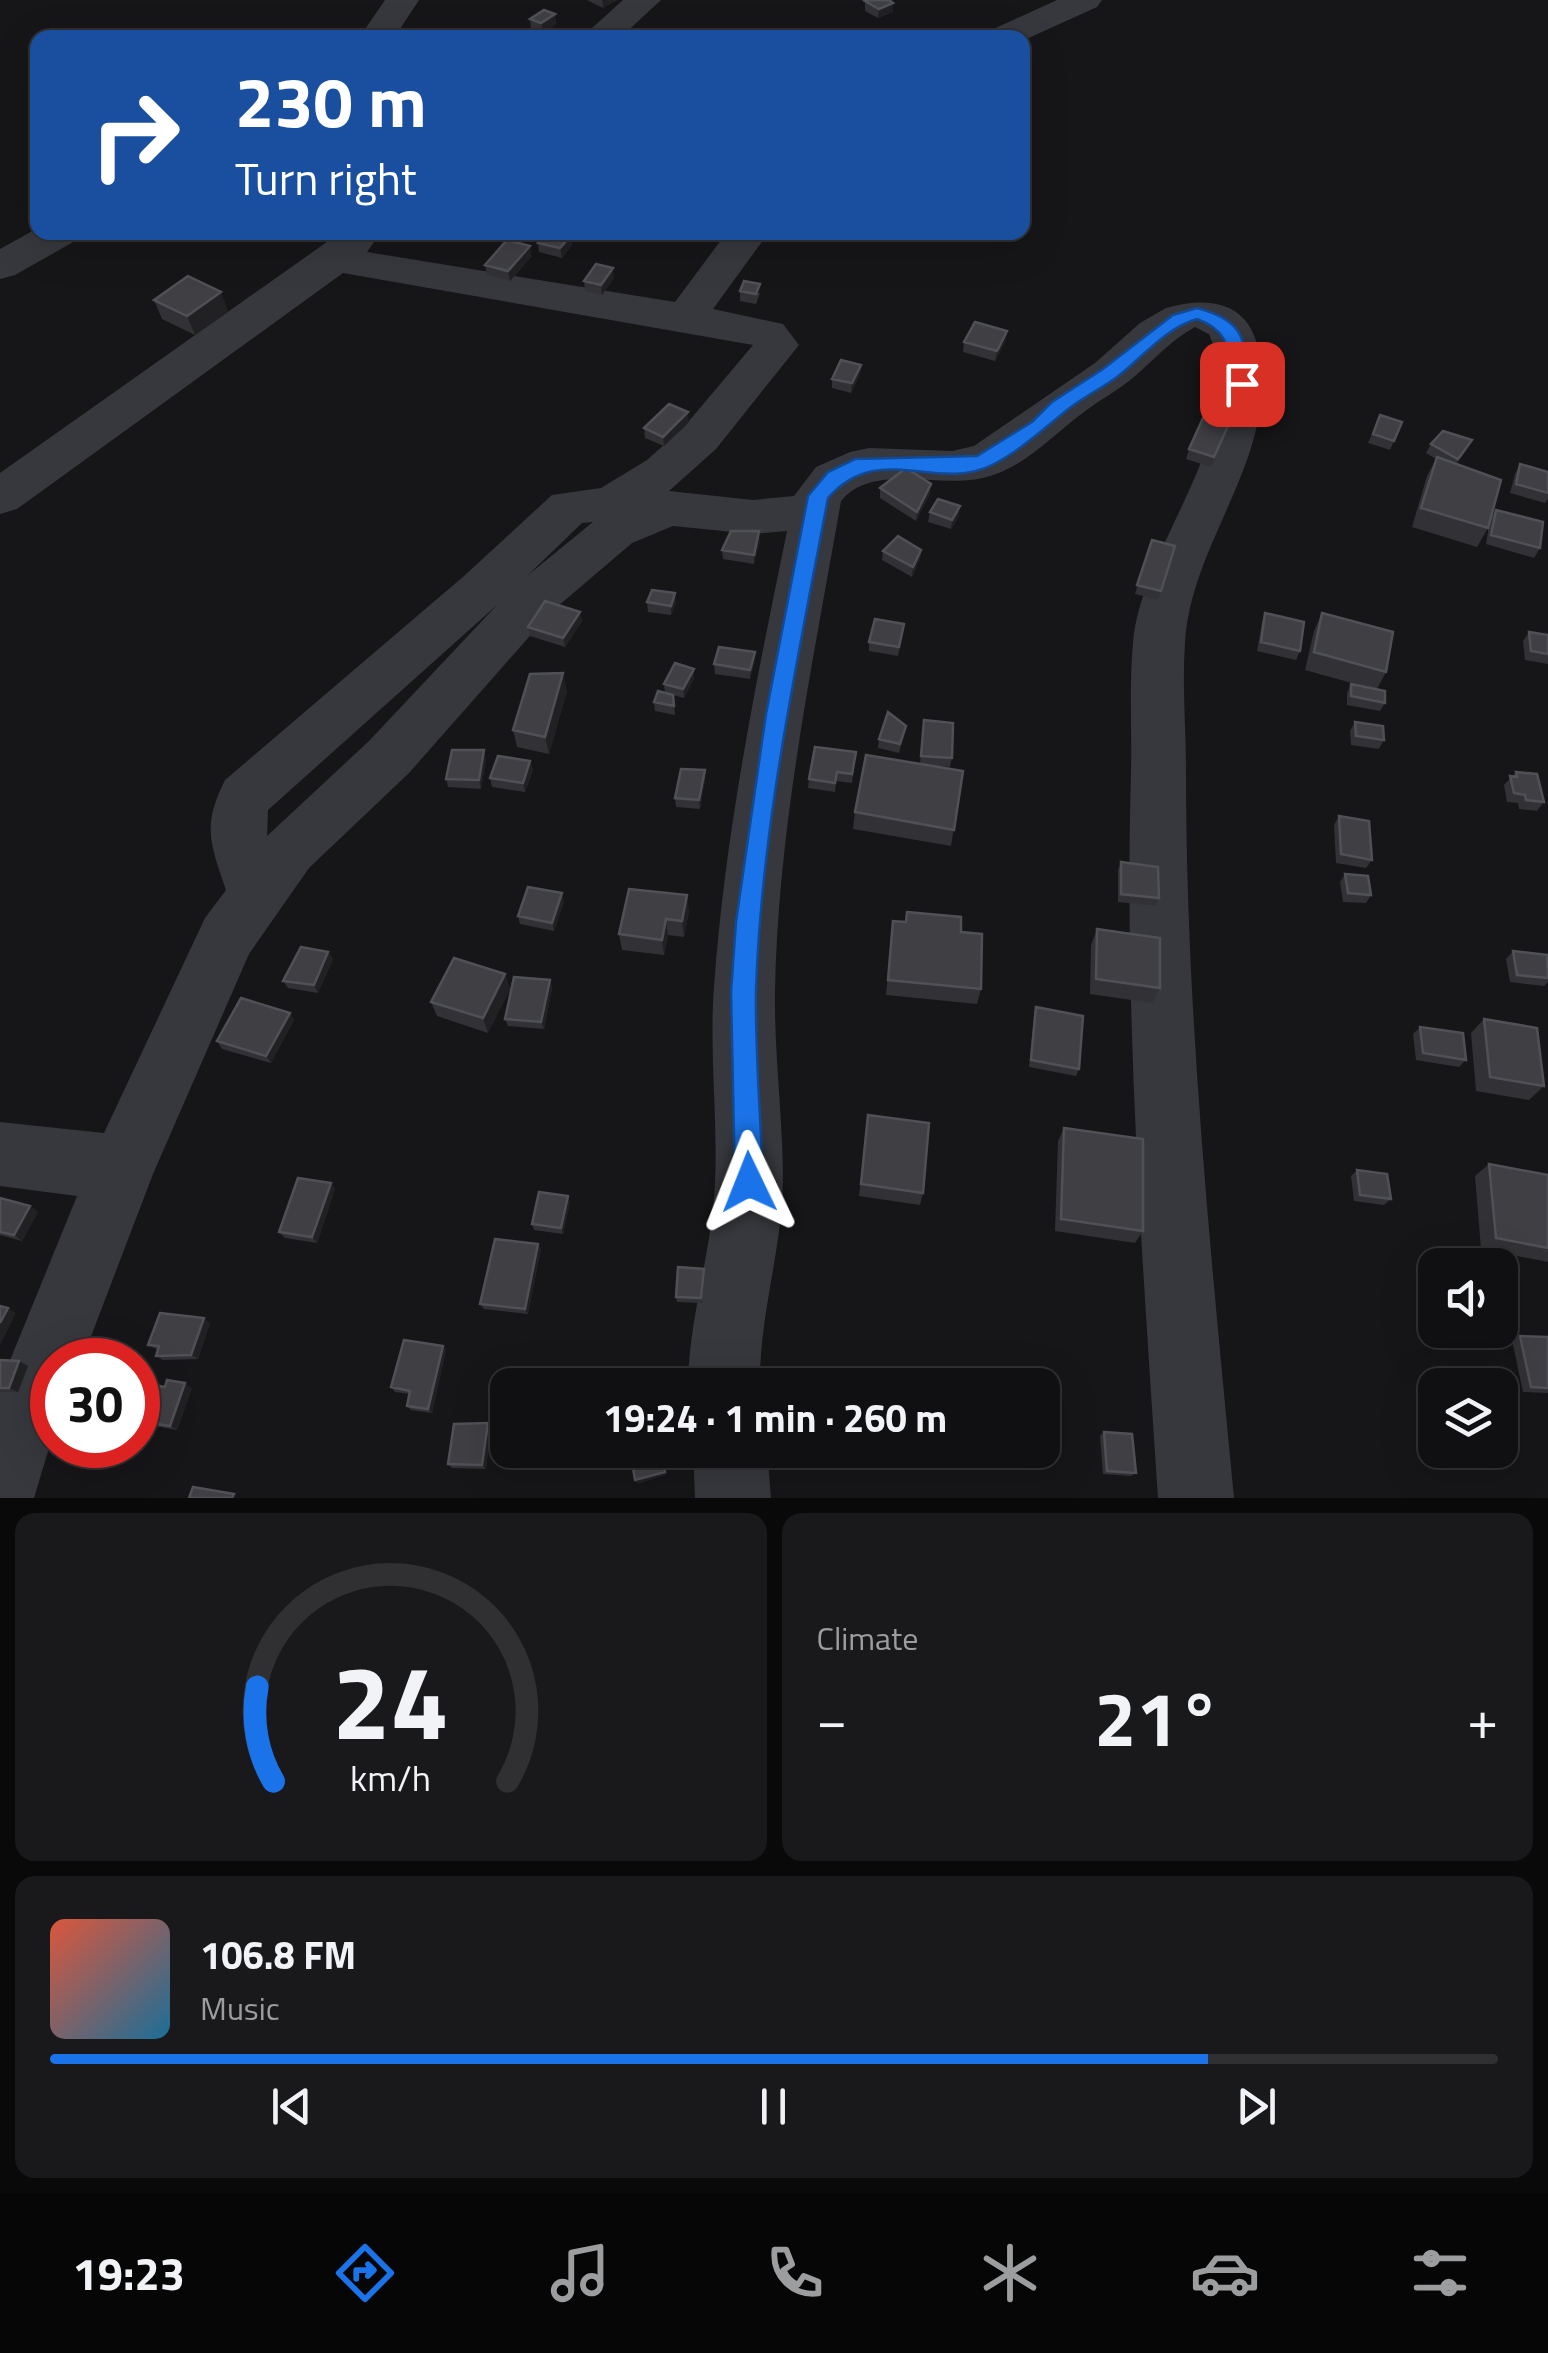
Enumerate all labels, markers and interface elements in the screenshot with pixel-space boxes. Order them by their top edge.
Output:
text: 230 m [235,48,427,154]
icon: right [70,70,200,200]
text: Turn right [235,144,417,212]
pin [1200,342,1285,427]
icon: arrive [1215,357,1270,412]
position arrow [697,1130,801,1234]
map controls [1418,1248,1518,1468]
button: sound [1418,1248,1518,1348]
speed limit sign: 30 [30,1338,160,1468]
button: layers [1418,1368,1518,1468]
text: 19:24 · 1 min · 260 m [603,1389,947,1447]
text: Climate [817,1614,918,1662]
text: 24 [333,1621,449,1779]
text: 21° [1094,1661,1220,1775]
text: − [817,1677,847,1760]
text: + [1467,1677,1498,1760]
text: km/h [350,1750,431,1805]
text: 106.8 FM [200,1926,356,1984]
text: Music [200,1984,280,2032]
icon: previous [264,2079,319,2134]
icon: pause [746,2079,801,2134]
icon: next [1229,2079,1284,2134]
icon: directions [330,2238,400,2308]
icon: music [545,2238,615,2308]
icon: phone [760,2238,830,2308]
icon: climate [975,2238,1045,2308]
icon: car [1190,2238,1260,2308]
icon: filters [1405,2238,1475,2308]
text: 19:23 [73,2239,185,2307]

